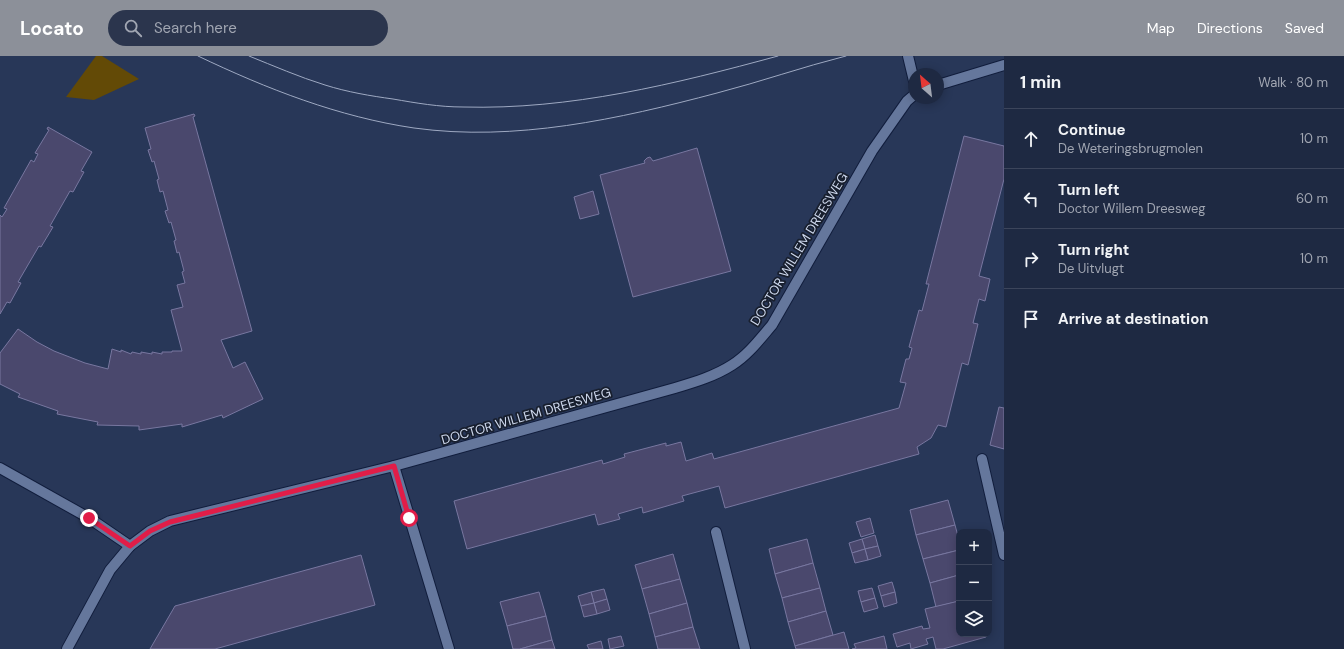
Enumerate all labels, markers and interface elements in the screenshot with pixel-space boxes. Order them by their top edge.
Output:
search box [108,10,388,46]
text: Locato [20,16,84,41]
icon: search [122,17,144,39]
text: Search here [154,18,237,38]
text: Map [1147,19,1175,37]
text: Directions [1197,19,1263,37]
text: Saved [1285,19,1324,37]
north arrow [908,68,944,104]
text: 1 min [1020,71,1061,93]
text: Walk · 80 m [1258,74,1328,91]
text: Continue [1058,120,1126,140]
icon: ahead [1020,128,1042,150]
text: 10 m [1300,130,1328,147]
text: De Weteringsbrugmolen [1058,140,1203,157]
street label: DOCTOR WILLEM DREESWEG [746,169,852,329]
text: Turn left [1058,180,1119,200]
icon: left [1020,188,1042,210]
text: 60 m [1296,190,1328,207]
text: Doctor Willem Dreesweg [1058,200,1206,217]
text: Turn right [1058,240,1129,260]
icon: right [1020,248,1042,270]
text: 10 m [1300,250,1328,267]
text: De Uitvlugt [1058,260,1124,277]
icon: arrive [1020,308,1042,330]
text: Arrive at destination [1058,309,1209,329]
street label: DOCTOR WILLEM DREESWEG [439,384,613,448]
route end [80,509,98,527]
route start [400,509,418,527]
map controls [956,529,992,637]
button: + [956,529,992,565]
button: − [956,565,992,601]
button: layers [956,601,992,637]

